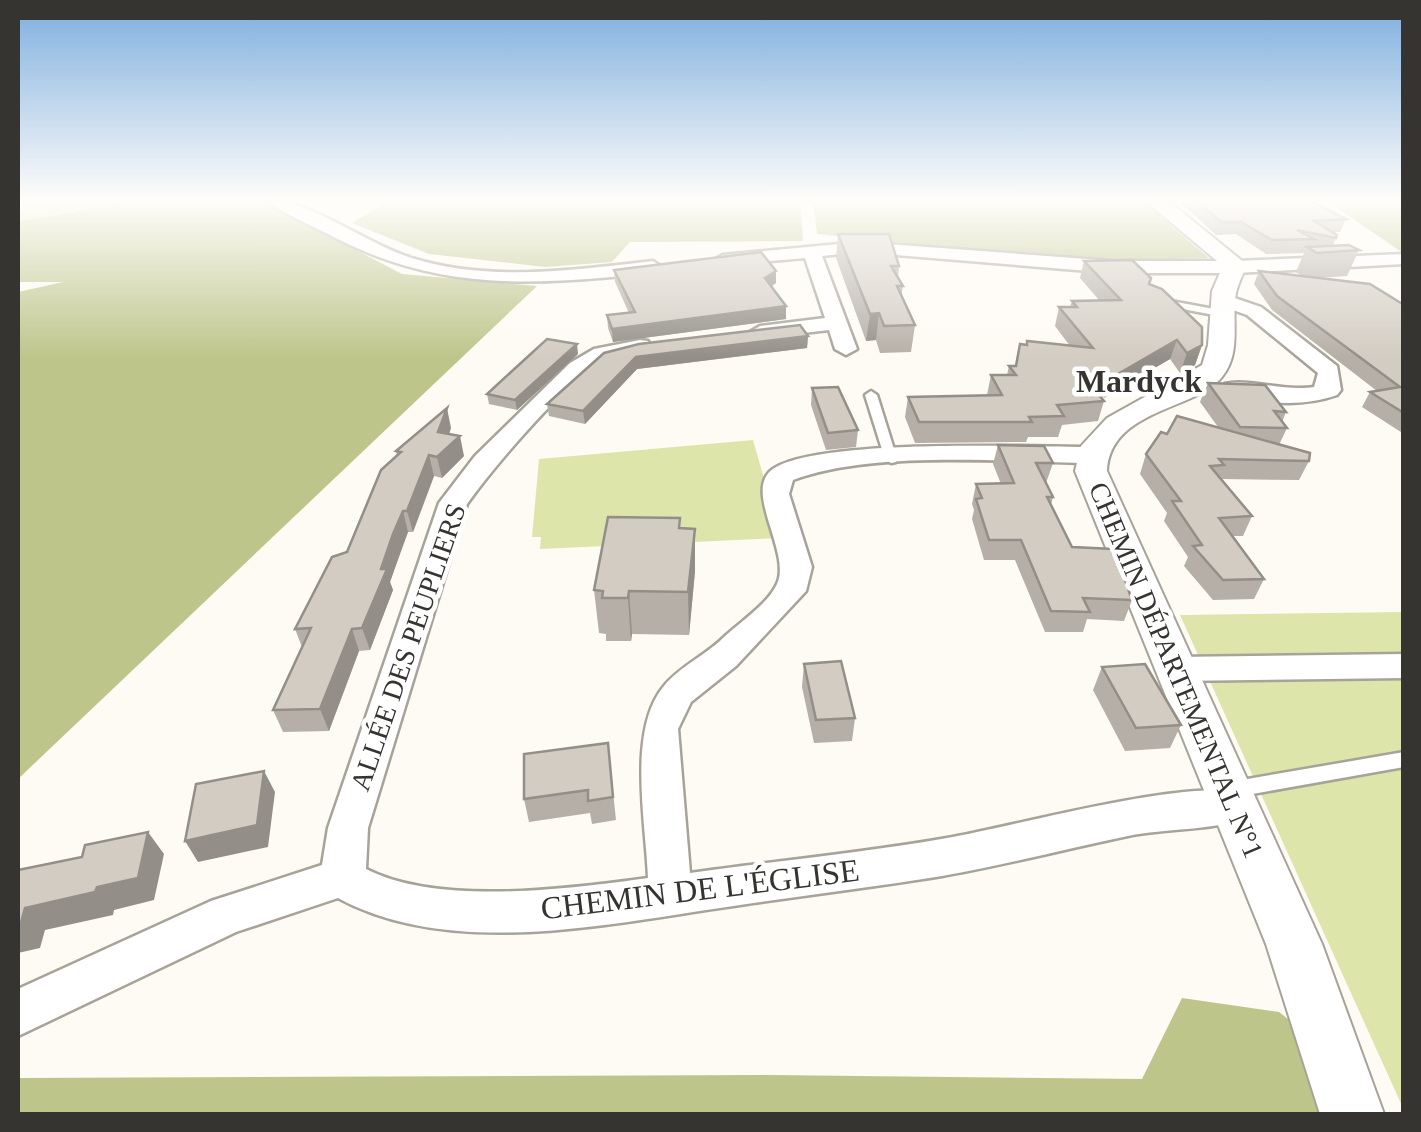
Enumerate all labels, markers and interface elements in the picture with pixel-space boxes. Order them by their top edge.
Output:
district label: Mardyck [1076,363,1202,399]
street label: CHEMIN DÉPARTEMENTAL N°1 [1083,478,1269,862]
street label: ALLÉE DES PEUPLIERS [344,499,472,795]
street label: CHEMIN DE L'ÉGLISE [539,852,861,926]

